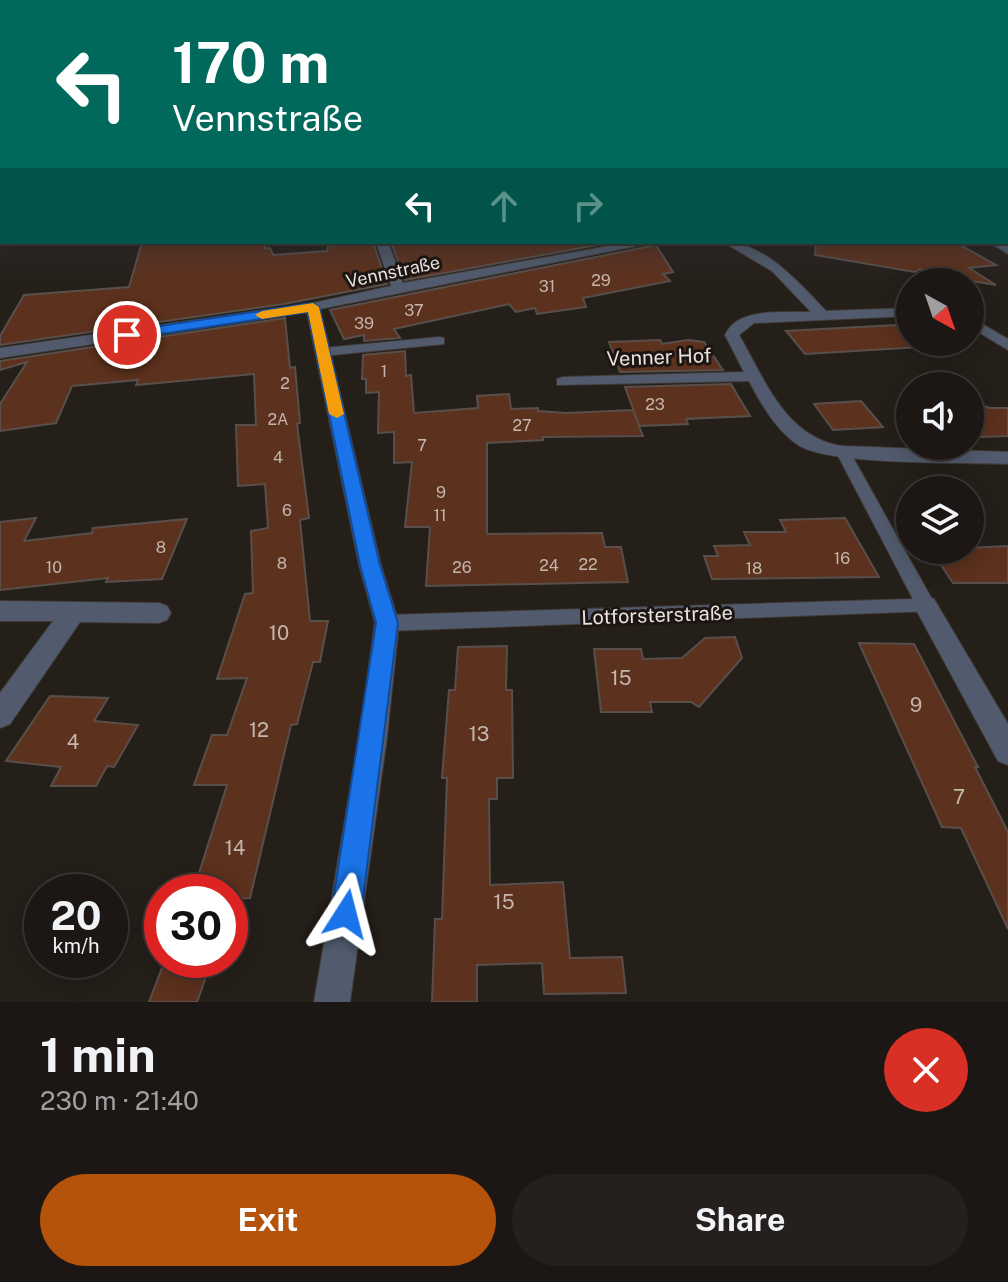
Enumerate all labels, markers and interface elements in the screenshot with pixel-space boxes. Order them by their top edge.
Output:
text: 170 m [172,30,329,96]
icon: left [40,32,144,136]
text: Vennstraße [172,97,363,139]
icon: left [398,184,442,228]
icon: ahead [482,184,526,228]
icon: right [566,184,610,228]
street label: Vennstraße [344,251,442,292]
north arrow [896,268,984,356]
map controls [896,268,984,564]
house number: 29 [591,271,611,290]
house number: 31 [539,277,555,296]
pin [93,301,161,369]
house number: 37 [404,301,424,320]
icon: arrive [105,313,149,357]
house number: 39 [354,314,374,333]
street label: Venner Hof [606,343,712,371]
house number: 1 [381,362,387,381]
button: sound [896,372,984,460]
house number: 2 [280,374,290,393]
house number: 23 [645,395,665,414]
house number: 2A [268,410,288,429]
house number: 27 [512,416,532,435]
house number: 7 [417,436,427,455]
house number: 4 [273,448,283,467]
button: layers [896,476,984,564]
house number: 9 [436,483,446,502]
house number: 6 [282,501,292,520]
house number: 11 [433,506,447,525]
house number: 8 [156,538,166,557]
house number: 16 [834,549,850,568]
house number: 8 [277,554,287,573]
house number: 22 [578,555,598,574]
house number: 24 [539,556,559,575]
house number: 10 [46,558,62,577]
house number: 26 [452,558,472,577]
house number: 18 [746,559,762,578]
street label: Lotforsterstraße [581,600,733,630]
house number: 10 [269,621,289,645]
house number: 15 [611,666,631,690]
house number: 9 [910,693,922,717]
house number: 12 [249,718,269,742]
house number: 13 [469,722,489,746]
house number: 4 [67,730,79,754]
house number: 7 [953,785,965,809]
house number: 14 [225,836,245,860]
position arrow [304,872,388,956]
speed limit sign: 30 [144,874,248,978]
house number: 15 [494,890,514,914]
text: 20 [50,892,102,939]
text: km/h [52,934,100,958]
text: 1 min [40,1026,156,1083]
button: close [884,1028,968,1112]
text: 230 m · 21:40 [40,1085,199,1116]
button: Exit [40,1174,496,1266]
button: Share [512,1174,968,1266]

